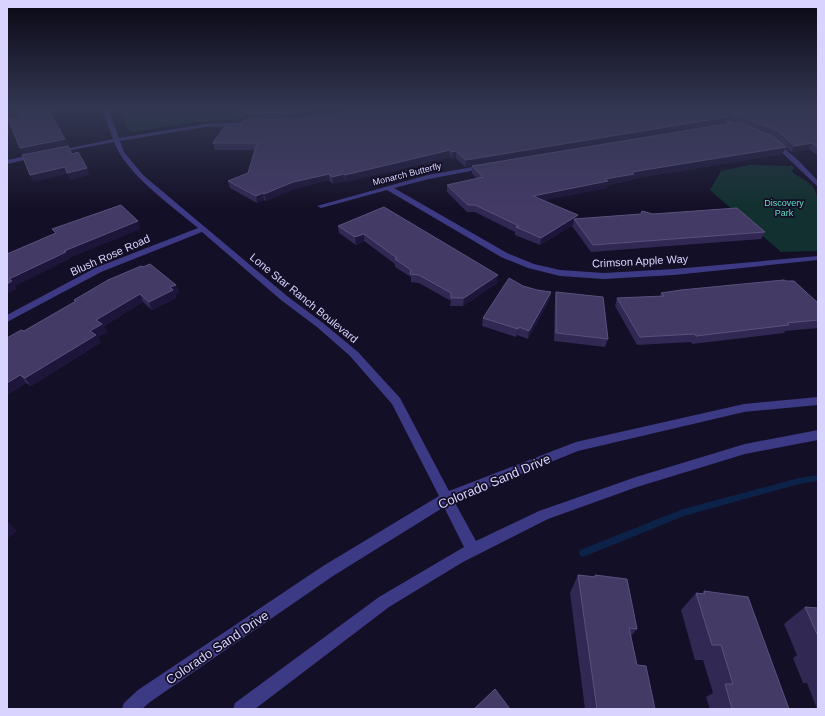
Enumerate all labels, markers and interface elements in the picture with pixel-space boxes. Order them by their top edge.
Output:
street label: Monarch Butterfly [372,160,443,187]
park label: Discovery Park [764,198,804,218]
street label: Blush Rose Road [68,232,152,278]
street label: Lone Star Ranch Boulevard [248,251,360,345]
street label: Crimson Apple Way [592,252,689,270]
street label: Colorado Sand Drive [436,451,553,512]
street label: Colorado Sand Drive [163,607,272,687]

